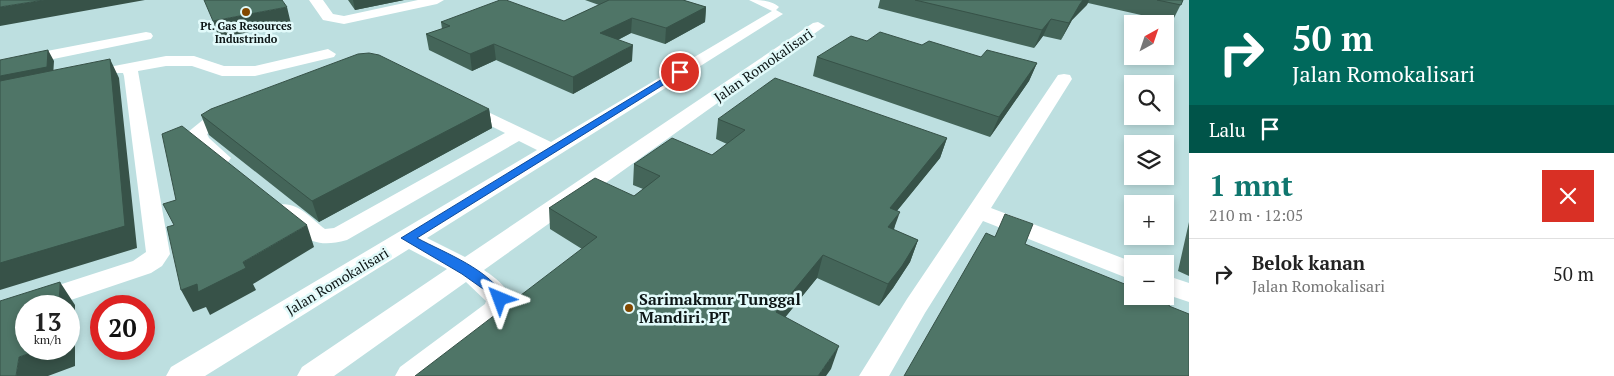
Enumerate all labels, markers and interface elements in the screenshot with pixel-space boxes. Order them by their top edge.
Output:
marker: Pt. Gas Resources Industrindo [240,6,252,18]
north arrow [1124,15,1174,65]
map controls [1124,15,1174,305]
text: 50 m [1292,15,1373,61]
place label: Pt. Gas Resources Industrindo [200,19,292,46]
icon: right [1209,20,1274,85]
street label: Jalan Romokalisari [710,24,816,106]
pin [659,51,701,93]
icon: arrive [666,58,694,86]
text: Jalan Romokalisari [1292,59,1475,88]
button: search [1124,75,1174,125]
icon: arrive [1256,115,1284,143]
text: Lalu [1209,117,1246,142]
button: layers [1124,135,1174,185]
text: 1 mnt [1209,165,1293,205]
button: close [1542,170,1594,222]
button: + [1124,195,1174,245]
text: 210 m · 12:05 [1209,204,1303,226]
street label: Jalan Romokalisari [282,243,392,319]
text: Belok kanan [1252,250,1365,275]
button: − [1124,255,1174,305]
icon: right [1209,260,1237,288]
text: 50 m [1553,261,1594,286]
position arrow [473,272,525,324]
text: Jalan Romokalisari [1252,275,1385,297]
place label: Sarimakmur Tunggal Mandiri. PT [639,288,801,328]
speed limit sign: 20 [90,295,155,360]
marker: Sarimakmur Tunggal Mandiri. PT [623,302,635,314]
text: 13 [33,305,62,338]
text: km/h [34,332,61,347]

